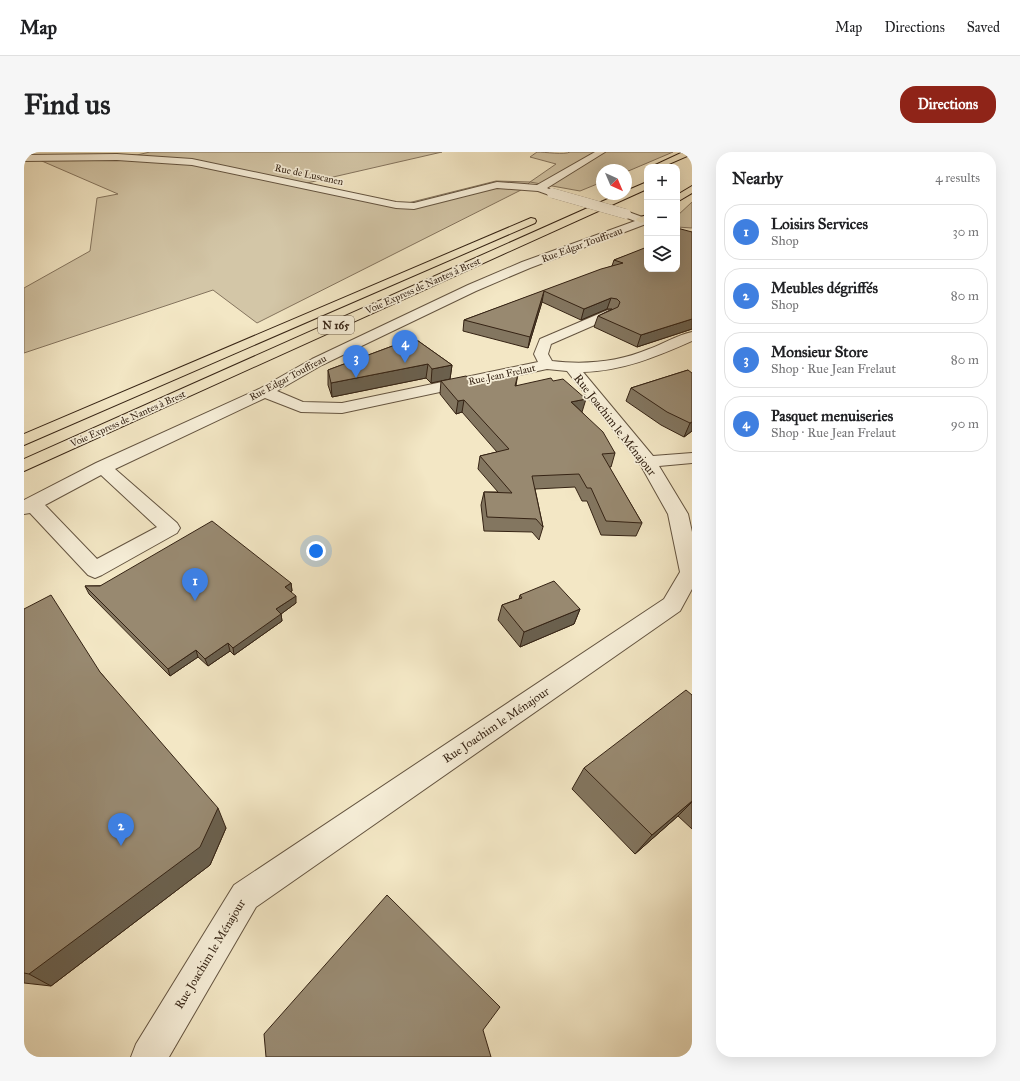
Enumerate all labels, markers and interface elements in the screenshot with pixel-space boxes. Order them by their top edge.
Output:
text: Map [20,16,57,39]
text: Map [835,19,862,36]
text: Directions [884,19,945,36]
text: Saved [967,19,1000,36]
button: Directions [900,86,996,123]
text: Find us [24,87,110,122]
street label: Rue de Luscanen [274,162,345,188]
north arrow [596,164,632,200]
map controls [644,164,680,272]
button: + [644,164,680,200]
text: Nearby [732,168,783,189]
text: 4 results [935,170,980,186]
button: − [644,200,680,236]
text: Loisirs Services [771,215,868,233]
text: 1 [743,224,749,240]
text: 30 m [953,224,979,240]
street label: Rue Edgar Touffreau [540,225,625,265]
text: Shop [771,233,799,249]
button: layers [644,236,680,272]
street label: Voie Express de Nantes à Brest [363,255,483,317]
text: Meubles dégriffés [771,279,878,297]
text: 2 [743,288,749,304]
text: 80 m [951,288,979,304]
text: Shop [771,297,799,313]
road number: N 165 [318,316,354,334]
pin: 4 [392,330,418,363]
text: Monsieur Store [771,343,868,361]
pin: 3 [343,345,369,378]
street label: Rue Edgar Touffreau [247,352,329,403]
text: 3 [743,352,749,368]
text: 80 m [951,352,979,368]
text: Shop · Rue Jean Frelaut [771,361,896,377]
street label: Rue Jean Frelaut [467,362,537,389]
street label: Rue Joachim le Ménajour [570,371,659,480]
street label: Voie Express de Nantes à Brest [68,388,188,450]
text: Pasquet menuiseries [771,407,893,425]
text: 4 [742,416,750,432]
text: 90 m [951,416,979,432]
text: Shop · Rue Jean Frelaut [771,425,896,441]
your location [306,541,326,561]
pin: 1 [182,568,208,601]
street label: Rue Joachim le Ménajour [440,684,553,767]
pin: 2 [108,813,134,846]
street label: Rue Joachim le Ménajour [172,896,249,1012]

